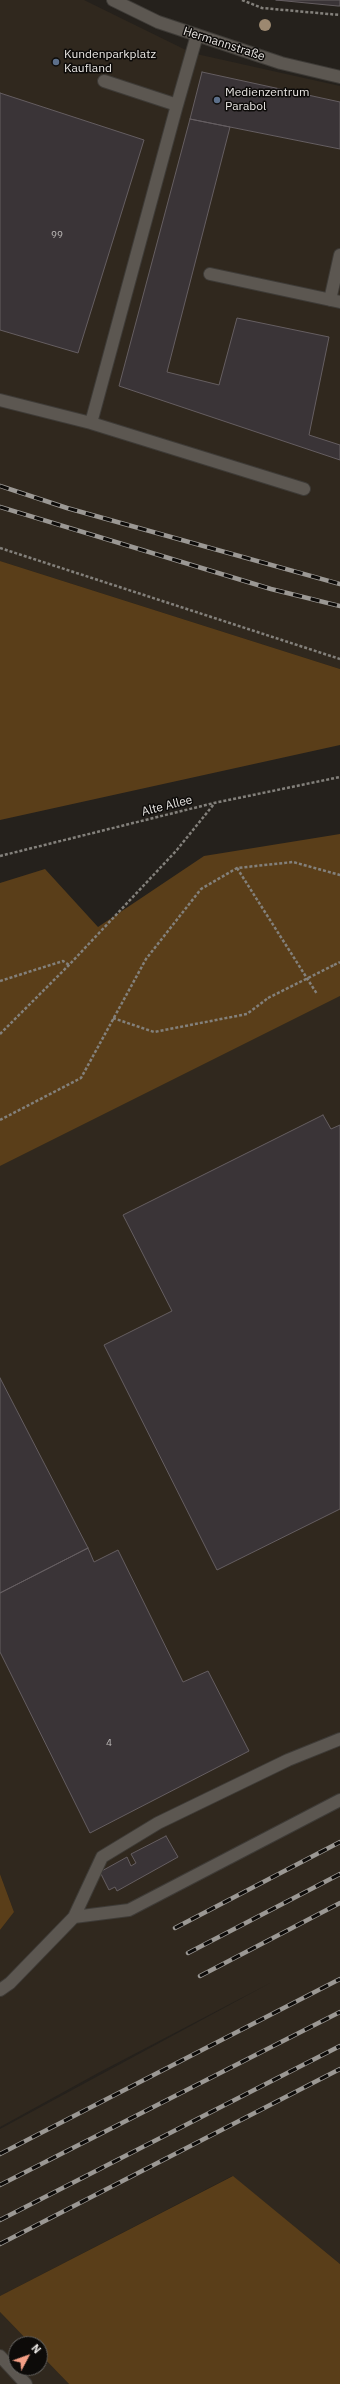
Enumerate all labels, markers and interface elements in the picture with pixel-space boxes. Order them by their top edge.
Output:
street label: Hermannstraße [181,24,267,64]
place label: Kundenparkplatz Kaufland [64,48,156,76]
marker: Kundenparkplatz Kaufland [51,57,61,67]
place label: Medienzentrum Parabol [225,86,309,114]
marker: Medienzentrum Parabol [212,95,222,105]
house number: 99 [51,229,63,241]
street label: Alte Allee [140,793,194,819]
house number: 4 [106,1737,112,1749]
north arrow [8,2336,48,2376]
text: N [28,2341,44,2356]

